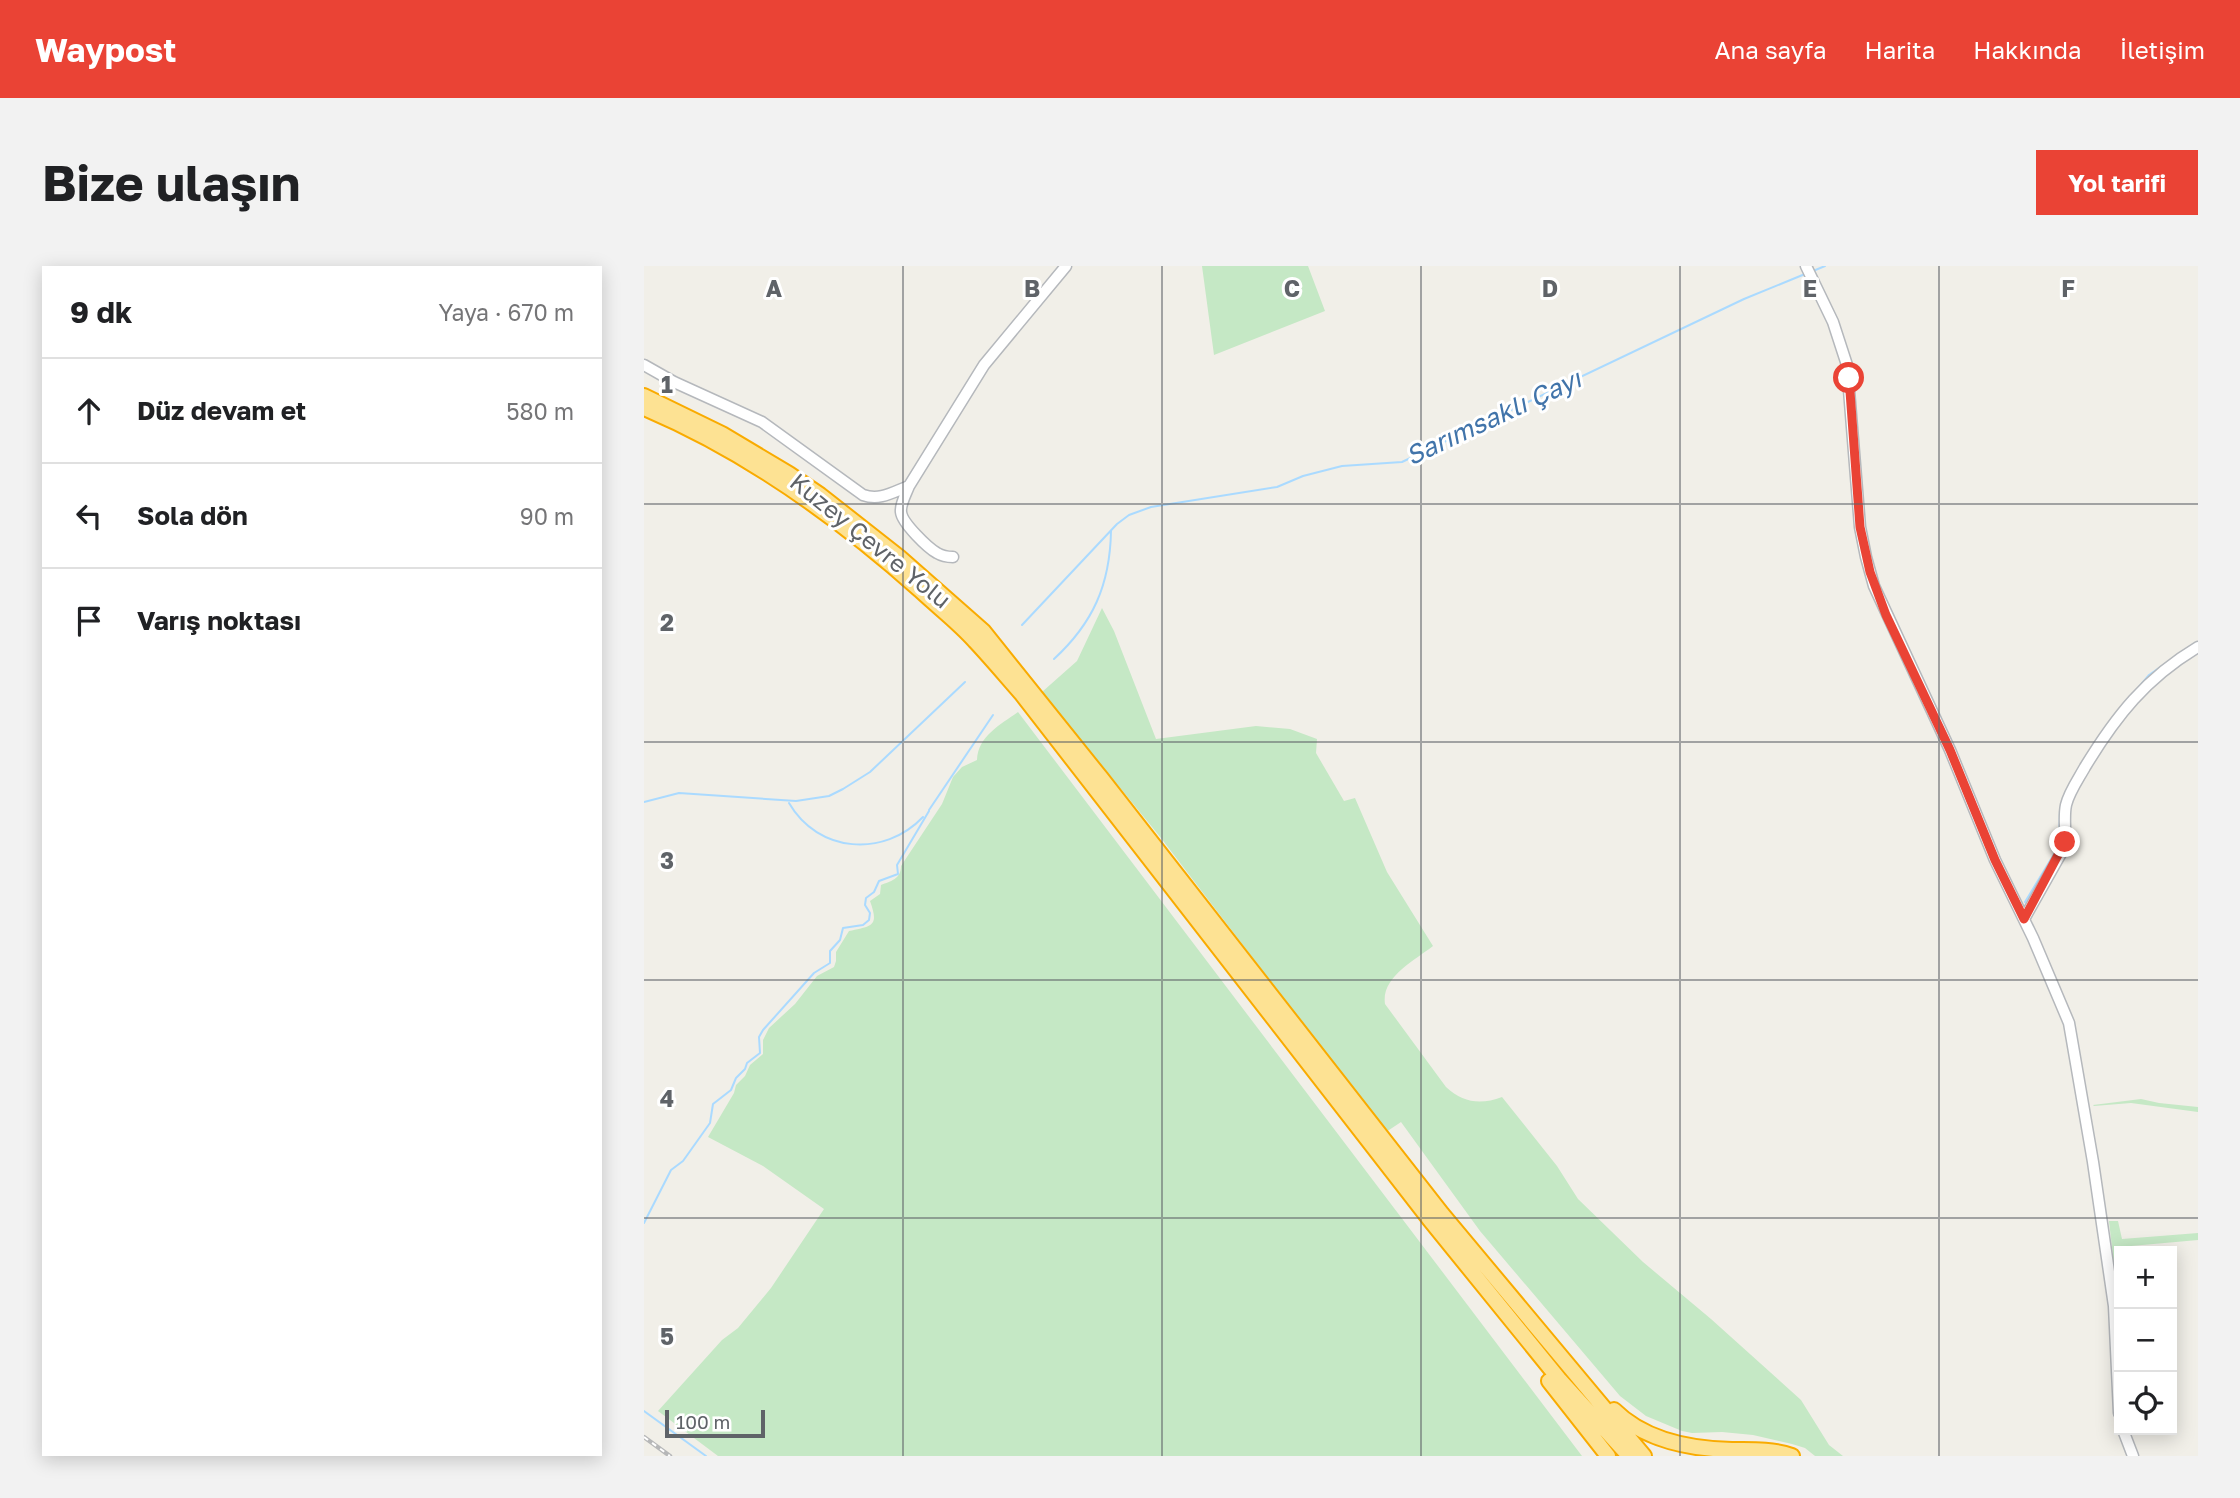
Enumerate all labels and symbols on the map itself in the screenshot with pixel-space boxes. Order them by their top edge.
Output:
text: A [766,274,783,302]
text: B [1024,274,1040,302]
text: C [1284,274,1300,302]
text: D [1542,274,1558,302]
text: E [1803,274,1817,302]
text: F [2061,274,2075,302]
water label: Sarımsaklı Çayı [1400,362,1587,471]
route start [1833,362,1864,393]
text: 1 [661,370,673,398]
street label: Kuzey Çevre Yolu [785,466,957,614]
text: 2 [660,608,674,636]
route end [2049,826,2080,857]
text: 3 [660,846,674,874]
text: 4 [660,1084,674,1112]
text: 5 [660,1322,674,1350]
scale bar [665,1407,765,1439]

